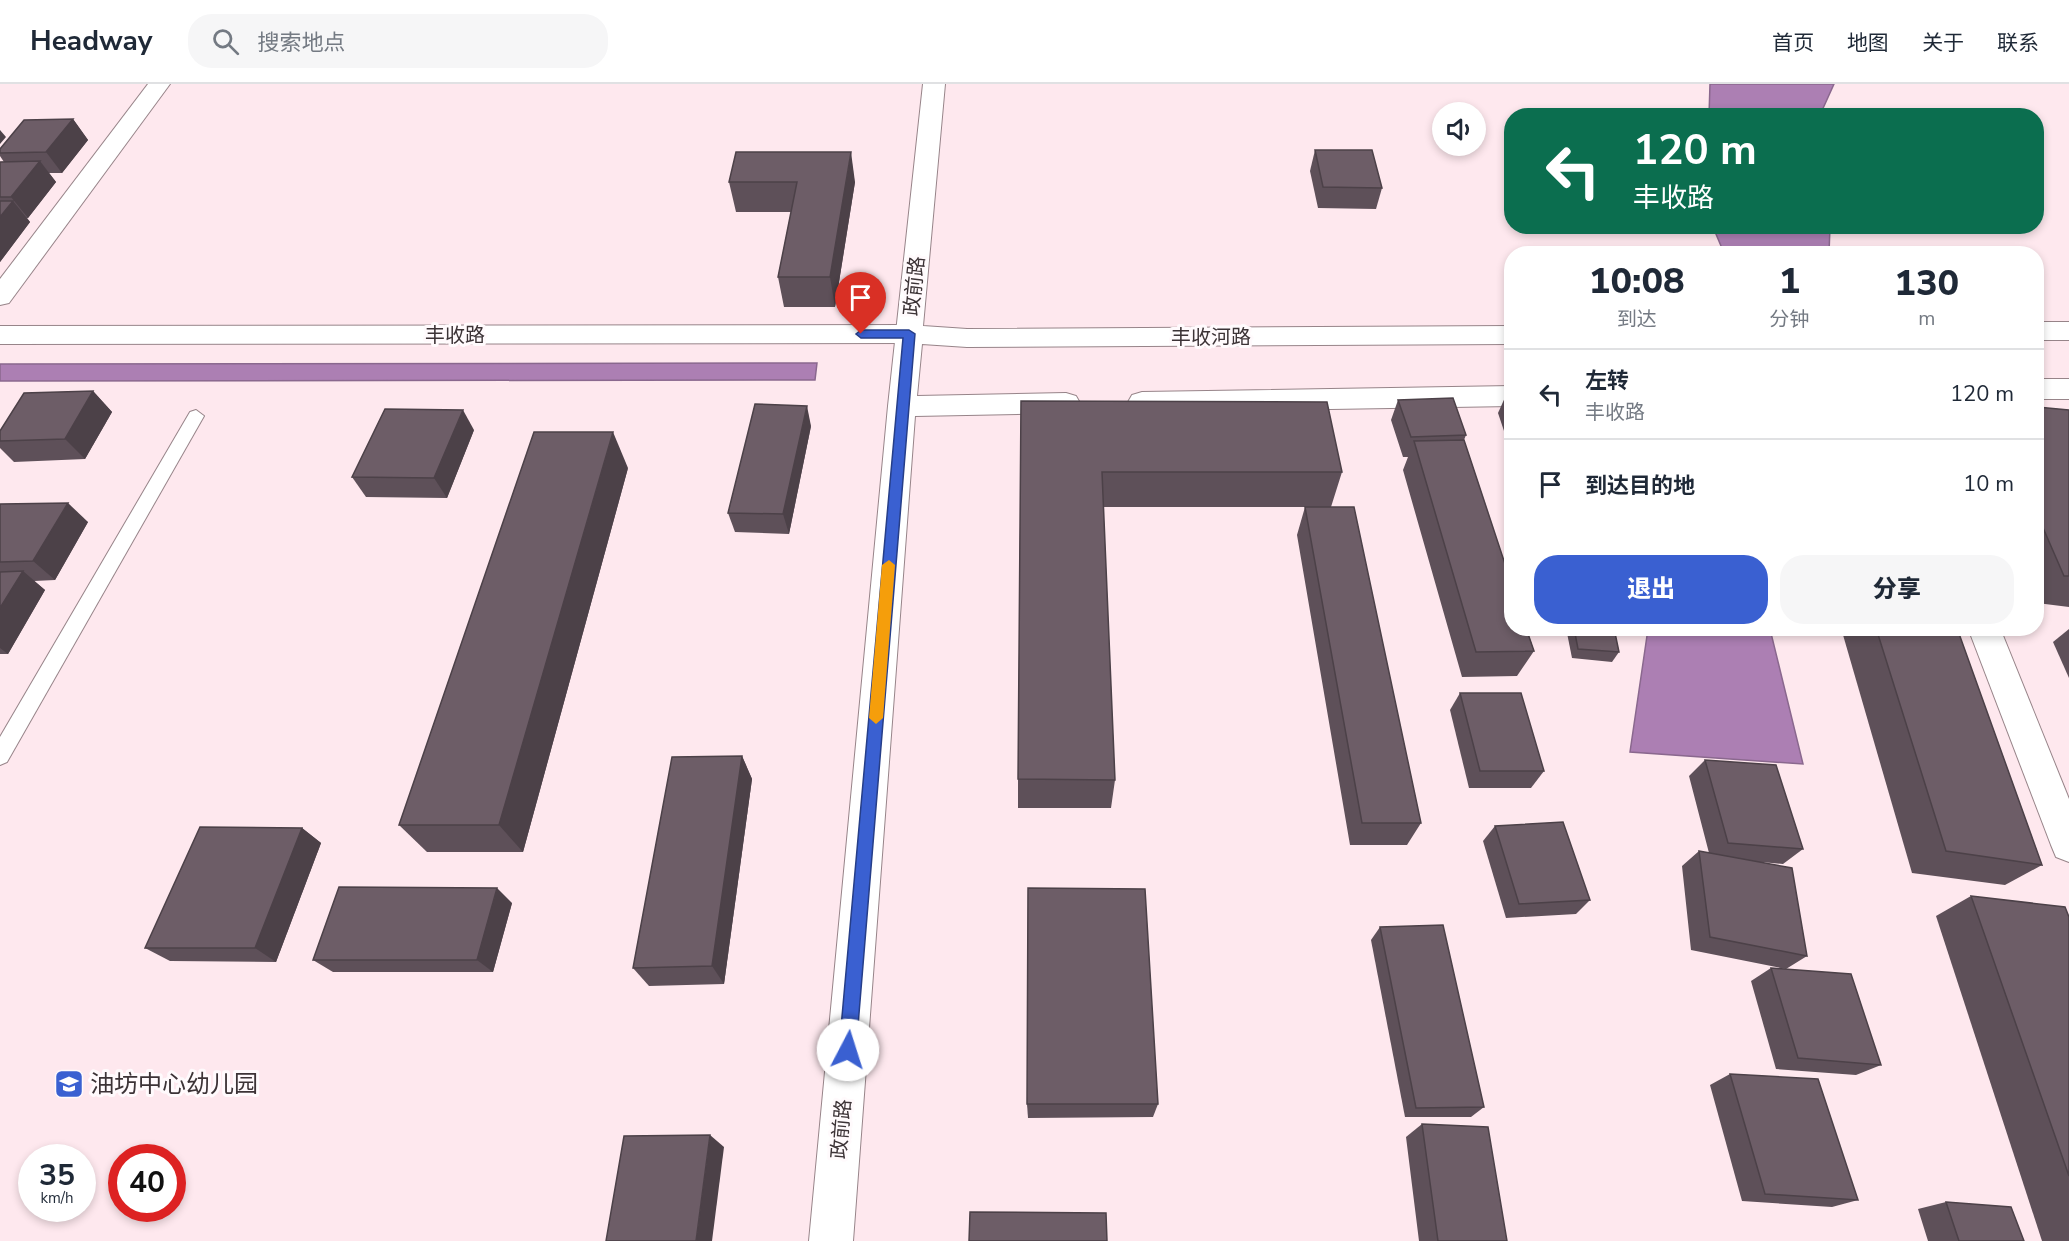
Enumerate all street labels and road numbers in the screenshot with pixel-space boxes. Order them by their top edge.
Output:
street label: 政前路 [898,255,931,317]
street label: 丰收路 [425,322,485,349]
street label: 丰收河路 [1171,324,1251,351]
street label: 政前路 [825,1098,858,1160]

